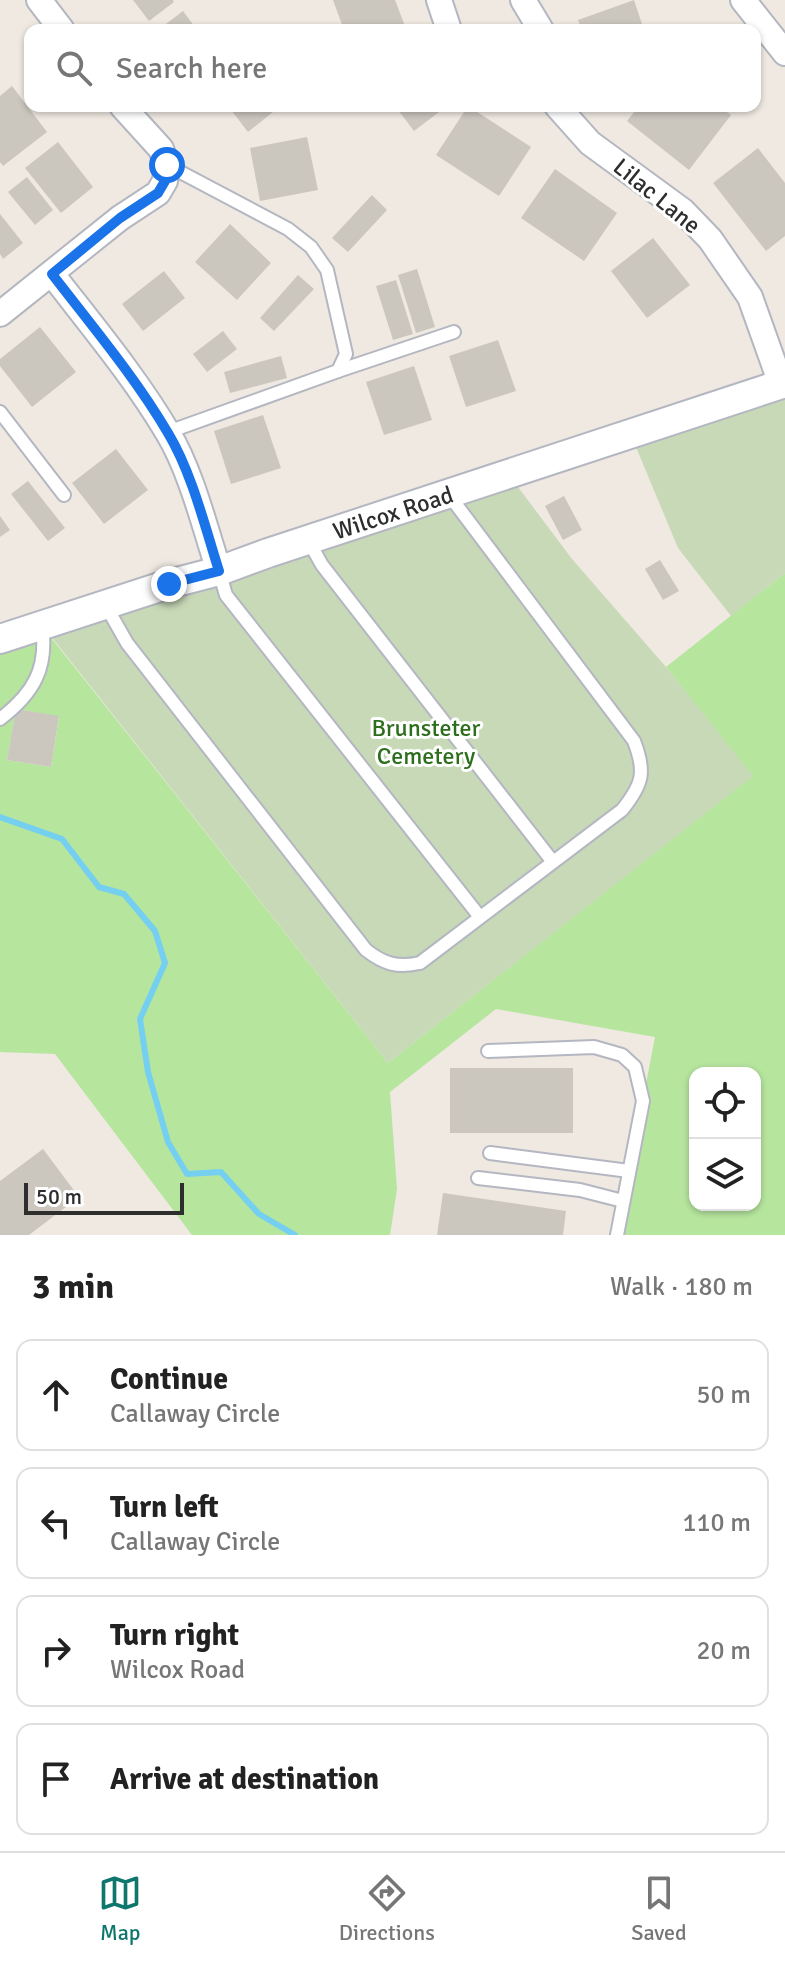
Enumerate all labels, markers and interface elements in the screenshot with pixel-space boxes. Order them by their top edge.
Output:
search box [24,24,761,112]
icon: search [52,46,96,90]
text: Search here [116,50,267,87]
route start [149,147,185,183]
street label: Lilac Lane [607,152,707,240]
street label: Wilcox Road [329,479,457,547]
route end [151,566,187,602]
park label: Brunsteter Cemetery [372,713,481,771]
map controls [689,1067,761,1211]
button: locate [689,1067,761,1139]
button: layers [689,1139,761,1211]
scale bar [24,1179,184,1215]
text: 50 m [36,1183,82,1210]
text: 3 min [32,1266,114,1308]
text: Walk · 180 m [610,1271,753,1303]
text: Continue [110,1361,228,1398]
icon: ahead [34,1373,78,1417]
text: 50 m [696,1379,751,1411]
text: Callaway Circle [110,1398,280,1430]
text: Turn left [110,1489,219,1526]
icon: left [34,1501,78,1545]
text: 110 m [682,1507,751,1539]
text: Callaway Circle [110,1526,280,1558]
text: Turn right [110,1617,239,1654]
icon: right [34,1629,78,1673]
text: 20 m [696,1635,751,1667]
text: Wilcox Road [110,1654,245,1686]
icon: arrive [34,1757,78,1801]
text: Arrive at destination [110,1761,379,1798]
tab: Map [98,1871,142,1946]
tab: Directions [339,1871,435,1946]
tab: Saved [631,1871,687,1946]

